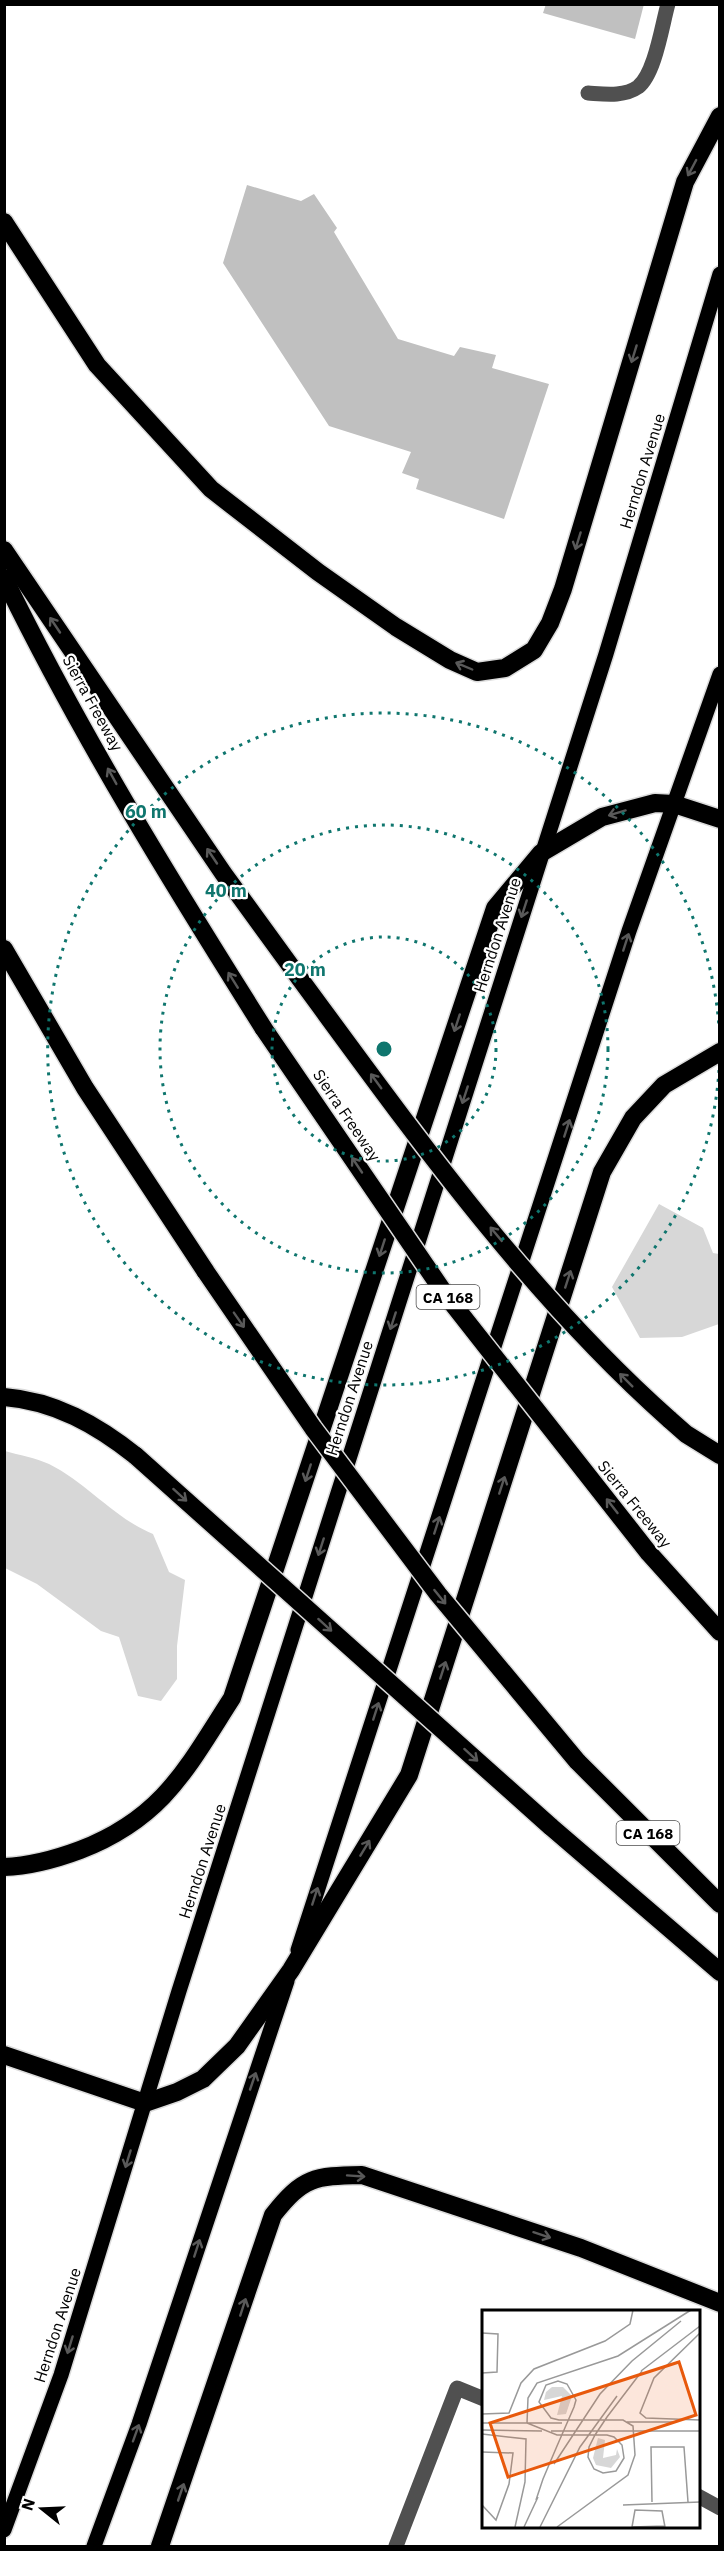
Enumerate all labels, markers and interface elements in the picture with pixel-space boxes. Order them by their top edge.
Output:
one-way arrow [686,159,697,177]
one-way arrow [628,344,639,363]
street label: Herndon Avenue [615,411,669,531]
one-way arrow [572,531,583,550]
one-way arrow [49,617,62,634]
street label: Sierra Freeway [58,652,128,754]
one-way arrow [455,660,474,671]
one-way arrow [106,768,118,785]
text: 60 m [125,800,167,823]
one-way arrow [608,808,627,819]
one-way arrow [206,848,218,865]
street label: Herndon Avenue [469,875,525,995]
text: 40 m [205,879,247,902]
one-way arrow [518,899,529,918]
one-way arrow [621,933,632,952]
text: 20 m [284,958,326,981]
one-way arrow [227,972,239,988]
one-way arrow [451,1013,462,1032]
centre of rings [374,1039,394,1059]
street label: Sierra Freeway [309,1065,385,1165]
one-way arrow [369,1073,382,1089]
one-way arrow [458,1085,469,1104]
one-way arrow [562,1119,573,1138]
one-way arrow [351,1157,363,1174]
one-way arrow [489,1227,503,1242]
one-way arrow [376,1238,387,1257]
one-way arrow [563,1270,574,1289]
road number: CA 168 [416,1285,480,1309]
one-way arrow [386,1311,397,1330]
one-way arrow [233,1312,245,1328]
street label: Herndon Avenue [321,1338,377,1458]
one-way arrow [618,1372,633,1387]
street label: Sierra Freeway [594,1456,676,1552]
one-way arrow [301,1463,312,1482]
one-way arrow [497,1476,508,1495]
one-way arrow [172,1488,187,1502]
one-way arrow [605,1498,618,1514]
one-way arrow [432,1516,443,1535]
one-way arrow [314,1537,325,1556]
one-way arrow [434,1589,447,1605]
one-way arrow [318,1618,333,1632]
one-way arrow [438,1661,449,1680]
one-way arrow [372,1702,383,1721]
one-way arrow [463,1748,478,1762]
street label: Herndon Avenue [174,1801,230,1921]
road number: CA 168 [616,1821,680,1845]
one-way arrow [360,1840,372,1857]
one-way arrow [311,1887,322,1906]
one-way arrow [248,2072,259,2091]
one-way arrow [121,2149,132,2168]
one-way arrow [346,2171,366,2182]
one-way arrow [532,2230,551,2241]
one-way arrow [193,2239,204,2257]
street label: Herndon Avenue [29,2265,85,2385]
one-way arrow [238,2298,249,2317]
inset map [482,2310,700,2527]
one-way arrow [64,2335,75,2354]
one-way arrow [131,2424,142,2442]
north arrow [12,2479,72,2539]
one-way arrow [176,2483,187,2502]
text: N [16,2496,39,2513]

